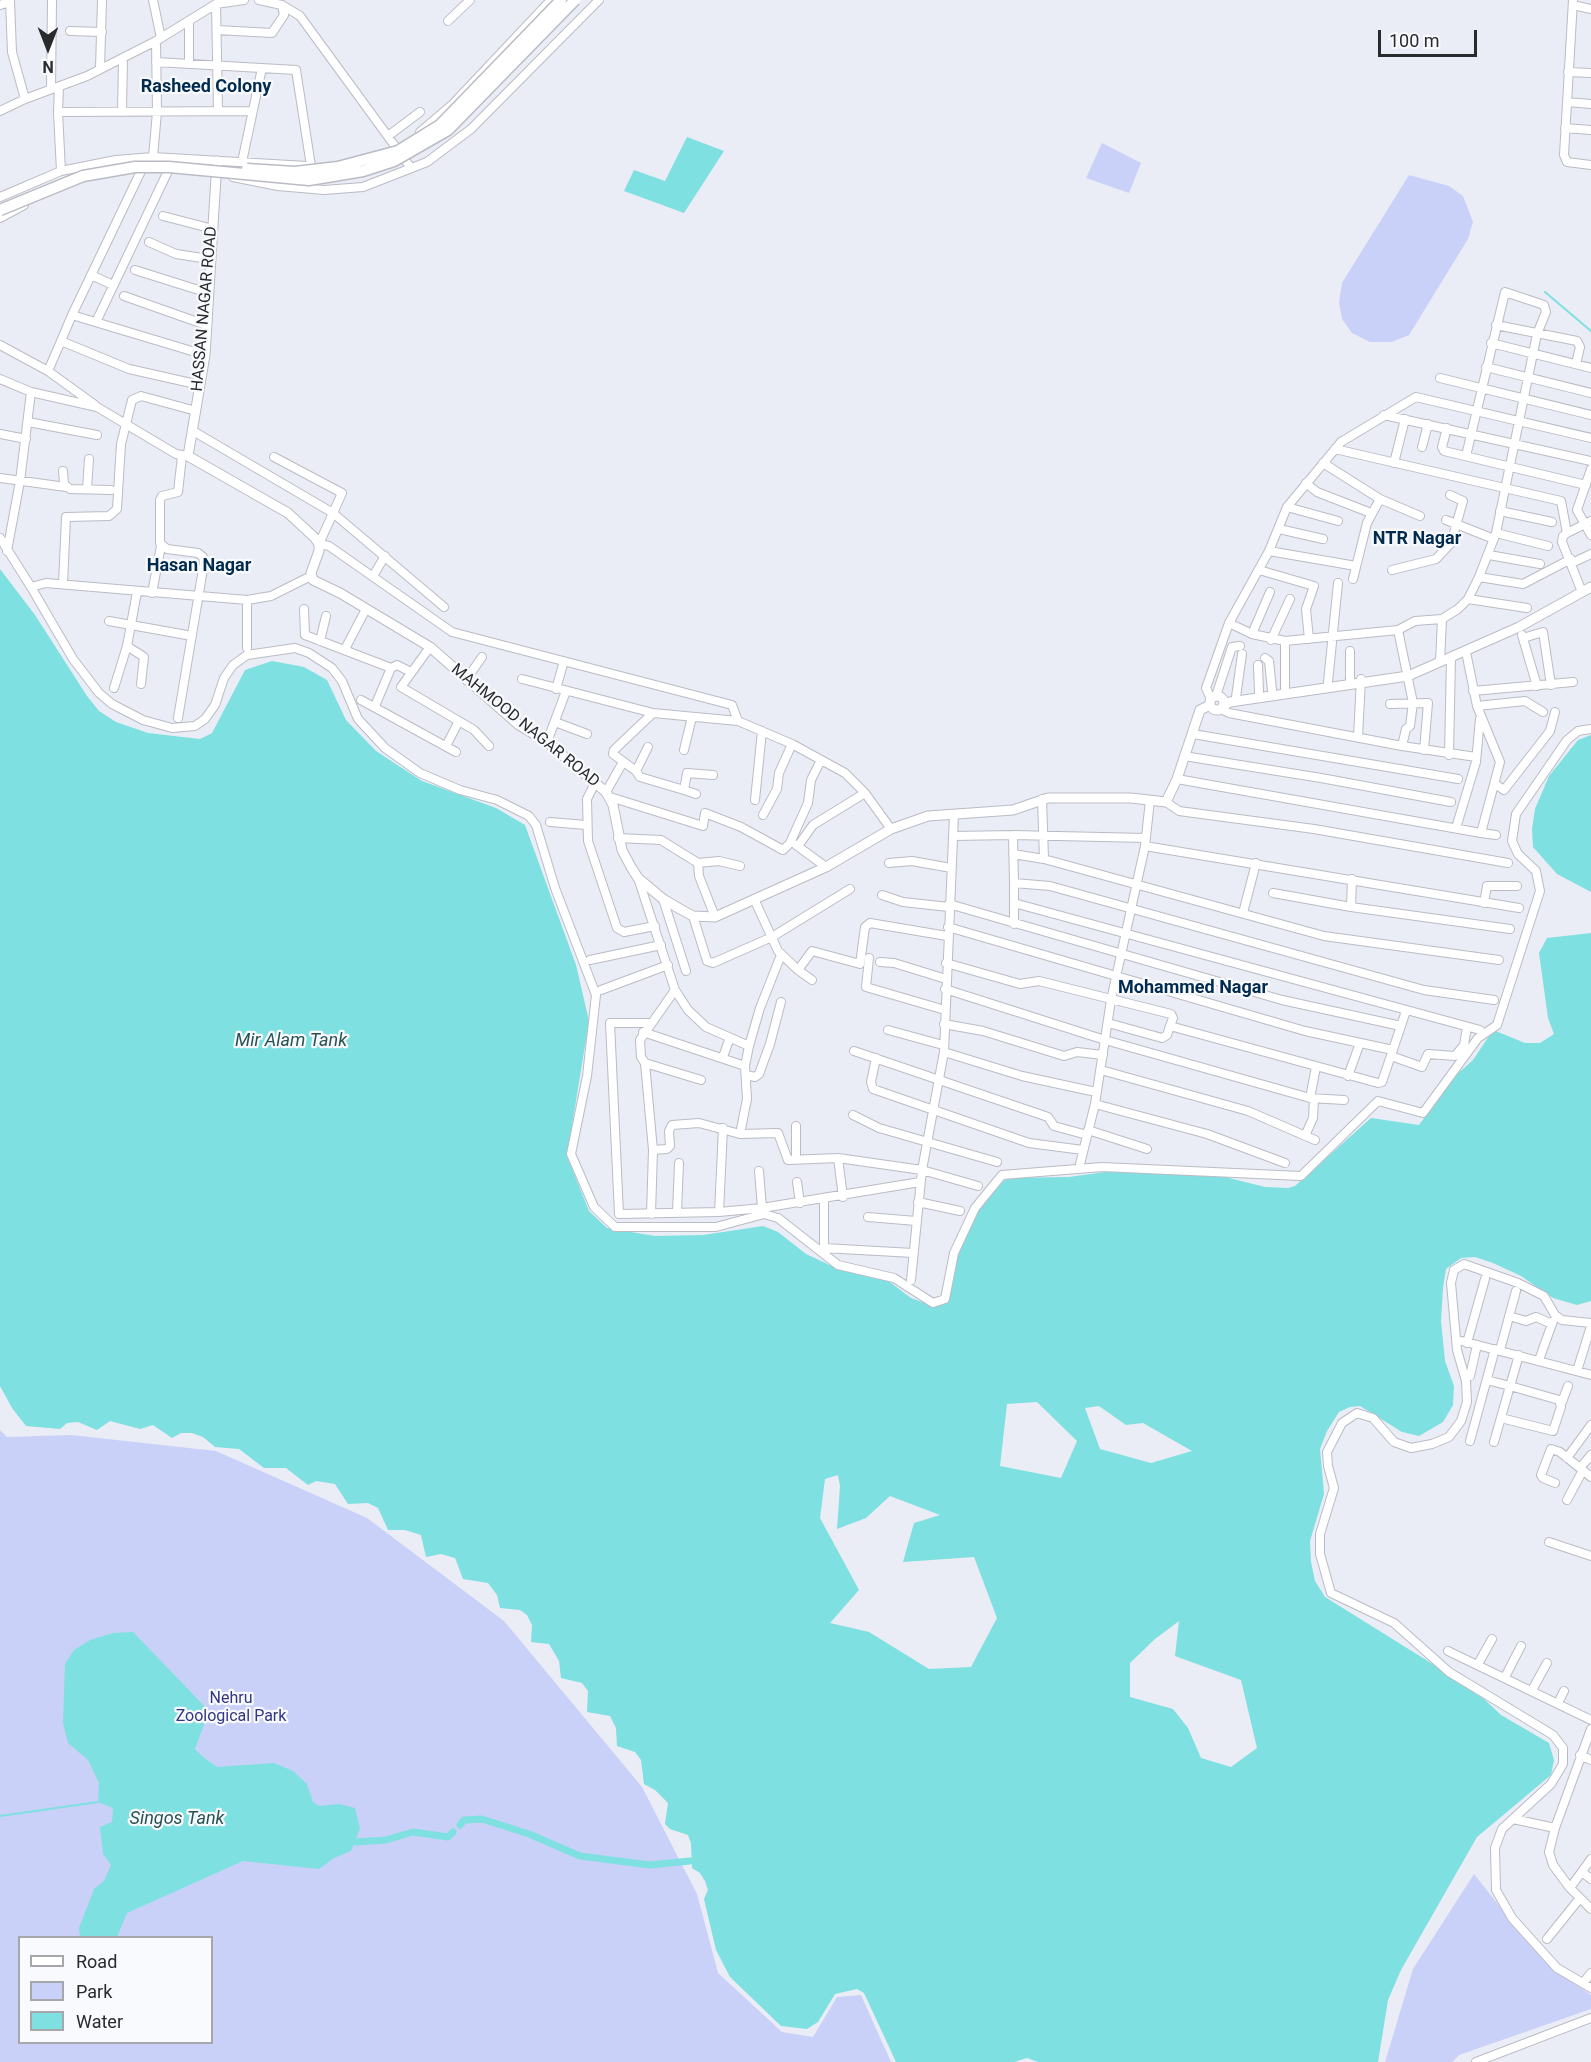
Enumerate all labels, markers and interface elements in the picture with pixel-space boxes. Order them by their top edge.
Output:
north arrow [18,18,78,78]
scale bar [1381,18,1480,56]
text: 100 m [1389,30,1440,51]
text: N [42,57,54,76]
district label: Rasheed Colony [141,76,271,98]
street label: HASSAN NAGAR ROAD [188,226,222,392]
district label: NTR Nagar [1373,528,1461,550]
district label: Hasan Nagar [147,555,251,577]
street label: MAHMOOD NAGAR ROAD [447,660,603,792]
district label: Mohammed Nagar [1118,977,1268,999]
water label: Mir Alam Tank [235,1030,347,1052]
park label: Nehru Zoological Park [176,1689,286,1727]
water label: Singos Tank [130,1808,224,1830]
legend [18,1936,213,2044]
text: Road [76,1951,117,1972]
text: Park [76,1981,112,2002]
text: Water [76,2011,123,2032]

